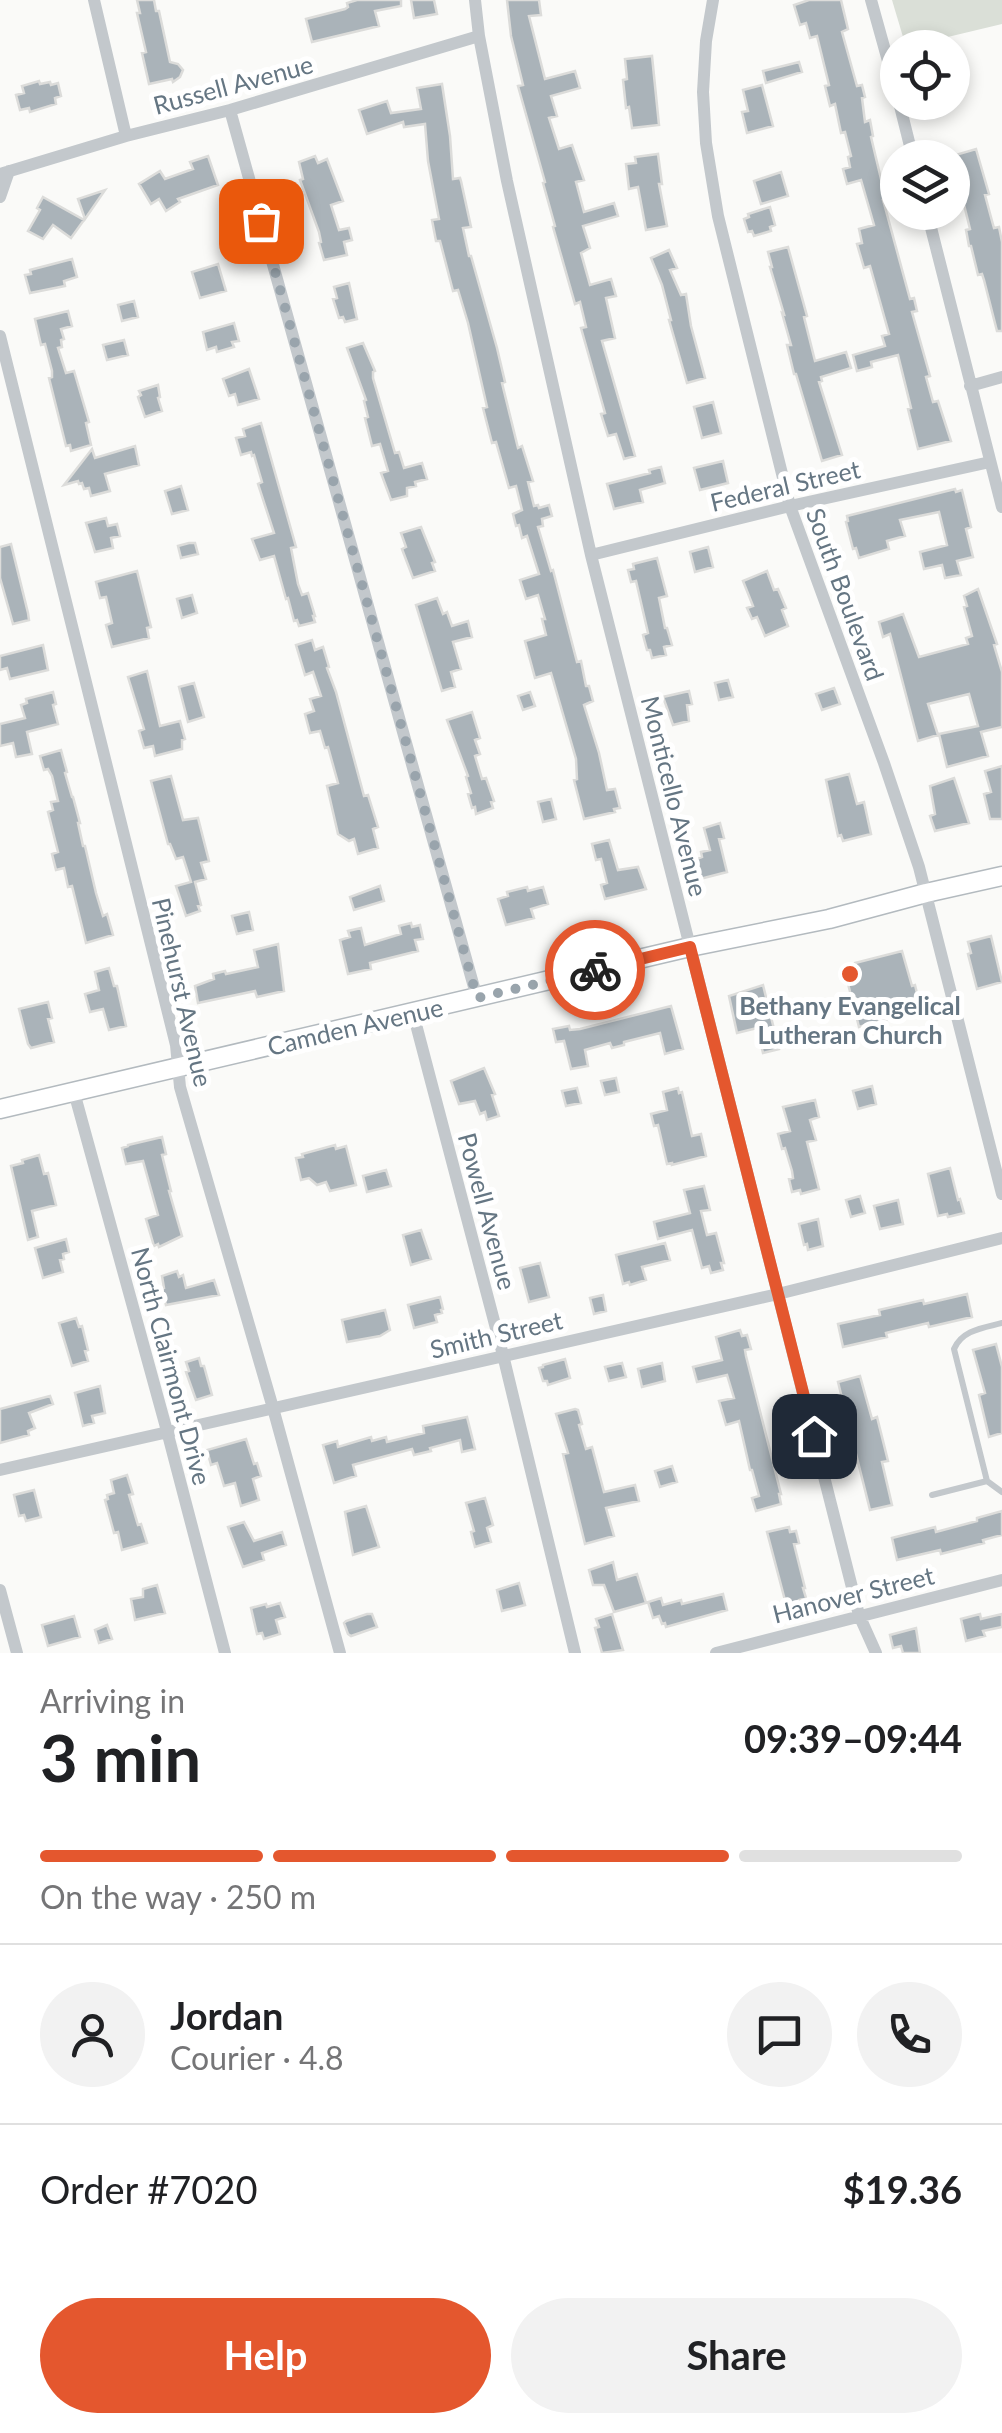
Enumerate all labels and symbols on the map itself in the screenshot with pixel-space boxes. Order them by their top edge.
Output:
street label: Russell Avenue [150,48,316,120]
pin [219,179,304,264]
street label: Federal Street [707,453,863,517]
street label: South Boulevard [801,504,891,684]
street label: Monticello Avenue [636,693,714,899]
street label: Pinehurst Avenue [147,895,219,1089]
courier [545,920,645,1020]
marker: Bethany Evangelical Lutheran Church [839,963,861,985]
place label: Bethany Evangelical Lutheran Church [739,990,961,1049]
street label: Camden Avenue [264,991,446,1061]
street label: Powell Avenue [453,1129,523,1293]
street label: North Clairmont Drive [126,1244,218,1488]
street label: Smith Street [427,1304,565,1364]
pin [772,1394,857,1479]
street label: Hanover Street [769,1559,937,1629]

